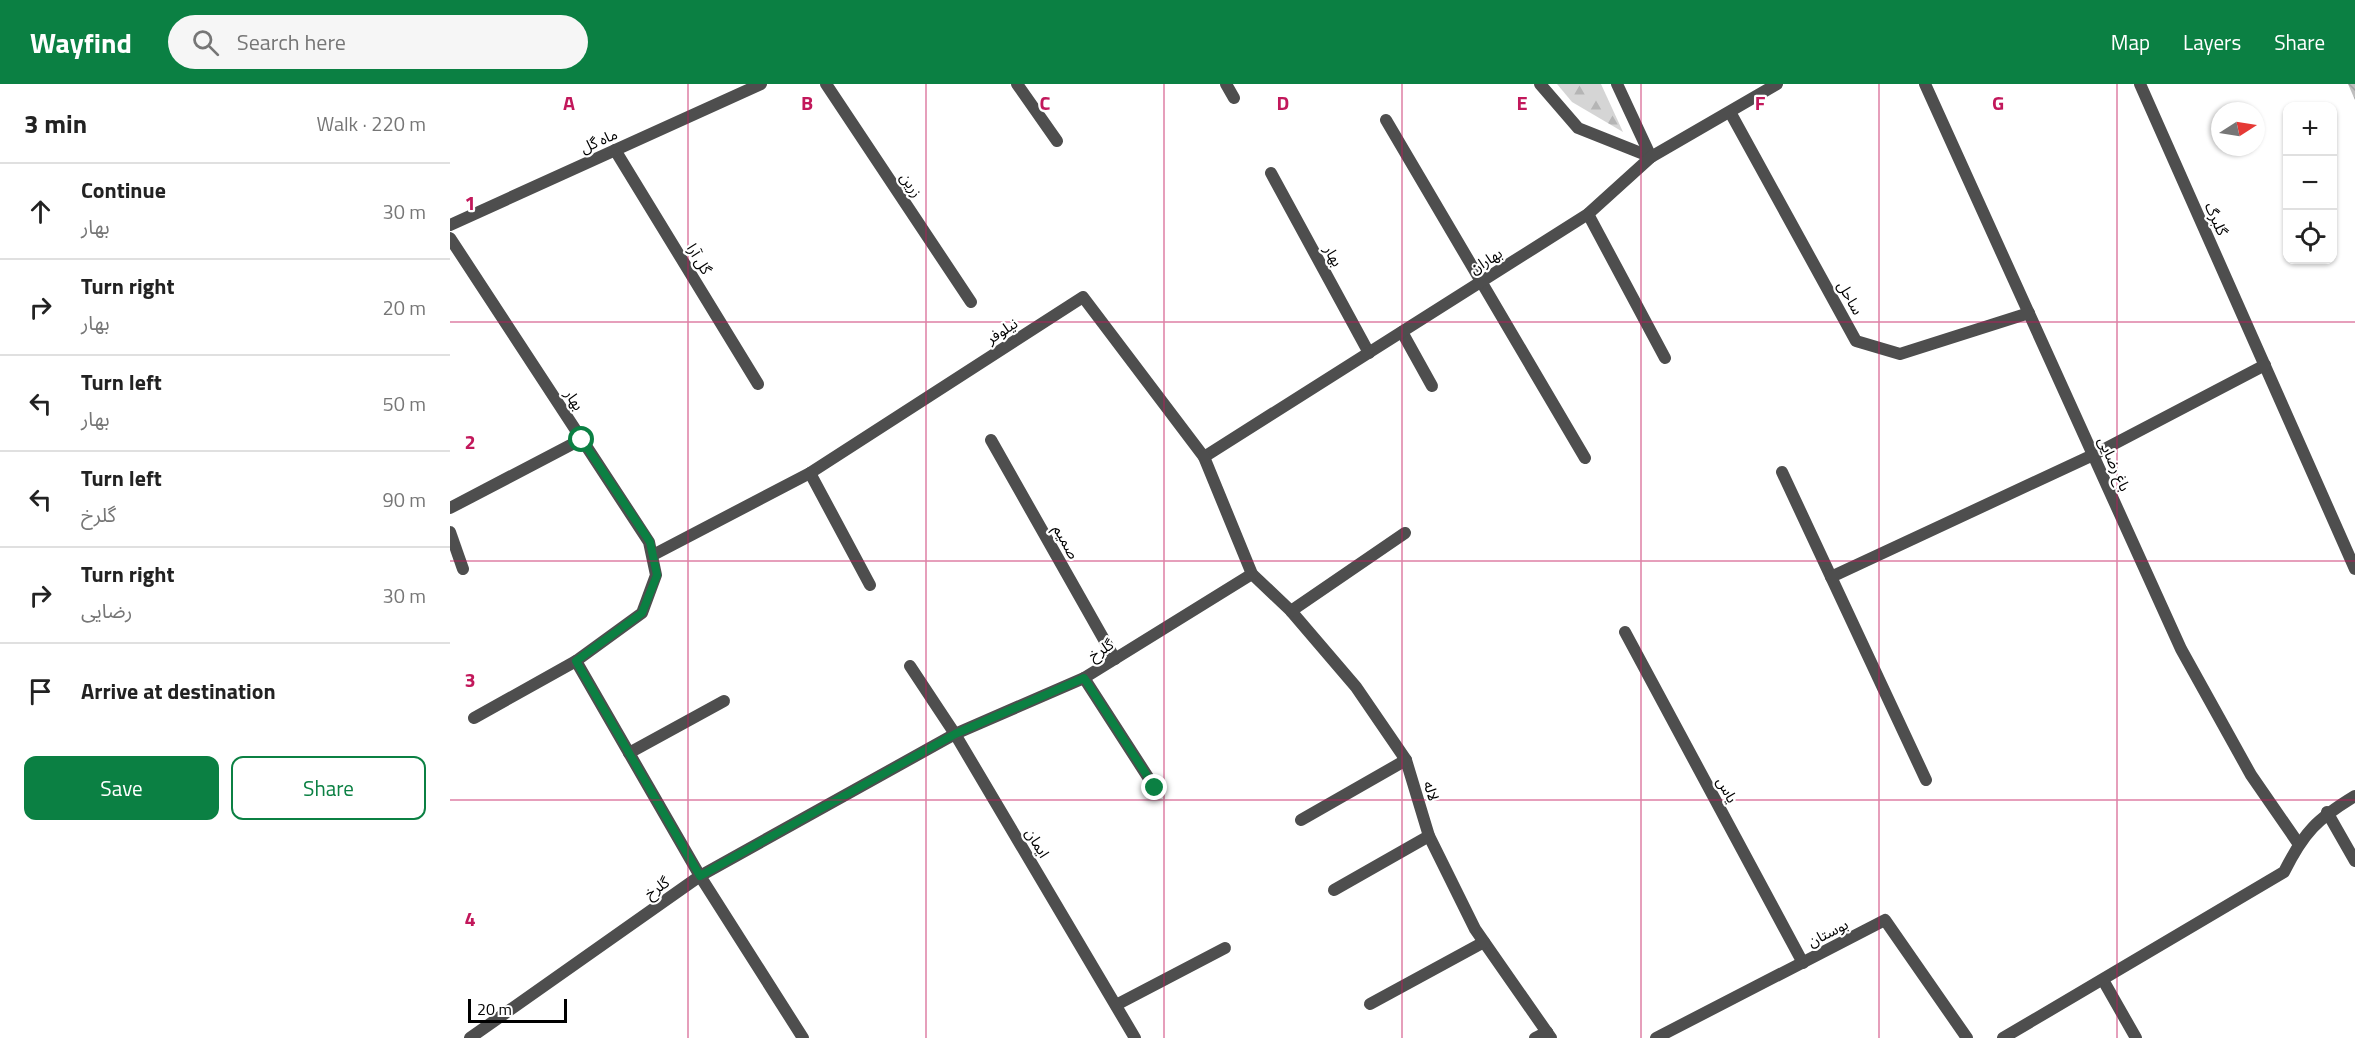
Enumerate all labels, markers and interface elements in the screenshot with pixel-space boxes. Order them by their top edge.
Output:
search box [168,15,588,69]
text: Wayfind [30,21,132,64]
text: Search here [237,25,346,59]
icon: search [189,26,222,59]
text: Map [2111,26,2150,58]
text: Layers [2183,26,2241,58]
text: Share [2274,26,2325,58]
text: A [563,87,575,118]
text: B [801,87,813,118]
text: C [1040,87,1051,118]
text: D [1277,87,1289,118]
text: E [1516,87,1528,118]
text: F [1755,87,1766,118]
text: G [1992,87,2004,118]
north arrow [2211,102,2265,156]
map controls [2283,102,2337,264]
button: + [2283,102,2337,156]
text: 3 min [24,104,87,143]
text: Walk · 220 m [317,108,426,139]
street label: ماه گل [576,122,621,159]
button: − [2283,156,2337,210]
street label: زرین [895,168,928,202]
text: Continue [81,173,166,207]
text: 1 [464,187,476,218]
icon: ahead [24,195,57,228]
text: 30 m [382,196,426,227]
street label: گلبرگ [2199,198,2234,240]
button: locate [2283,210,2337,264]
text: بهار [81,211,110,242]
street label: گل آرا [681,239,718,279]
street label: بهار [1318,240,1349,271]
street label: بهاران [1465,242,1507,280]
text: Turn right [81,269,175,303]
street label: ساحل [1832,276,1869,319]
icon: right [24,291,57,324]
text: 20 m [382,292,426,323]
text: بهار [81,307,110,338]
street label: نیلوفر [980,312,1022,350]
text: Turn left [81,365,162,399]
street label: بهار [558,384,590,415]
icon: left [24,387,57,420]
text: 50 m [382,388,426,419]
text: بهار [81,403,110,434]
text: 2 [464,426,476,457]
route start [568,426,594,452]
street label: باغ رضایی [2091,433,2137,495]
text: Turn left [81,461,162,495]
icon: left [24,483,57,516]
text: 90 m [382,484,426,515]
text: گلرخ [81,499,116,530]
street label: صمیم [1048,520,1085,563]
text: Turn right [81,557,175,591]
icon: right [24,579,57,612]
text: 30 m [382,580,426,611]
text: رضایی [81,595,132,626]
street label: گلرخ [1084,632,1119,667]
text: 3 [464,664,476,695]
text: Arrive at destination [81,674,276,708]
icon: arrive [24,675,57,708]
button: Save [24,756,219,820]
button: Share [231,756,426,820]
street label: یاس [1711,772,1744,807]
route end [1141,774,1167,800]
street label: لاله [1418,778,1445,804]
street label: ایمان [1019,823,1055,862]
street label: گلرخ [639,870,675,905]
text: 4 [464,903,476,934]
street label: بوستان [1803,913,1852,953]
scale bar [468,996,567,1024]
text: 20 m [477,997,512,1021]

